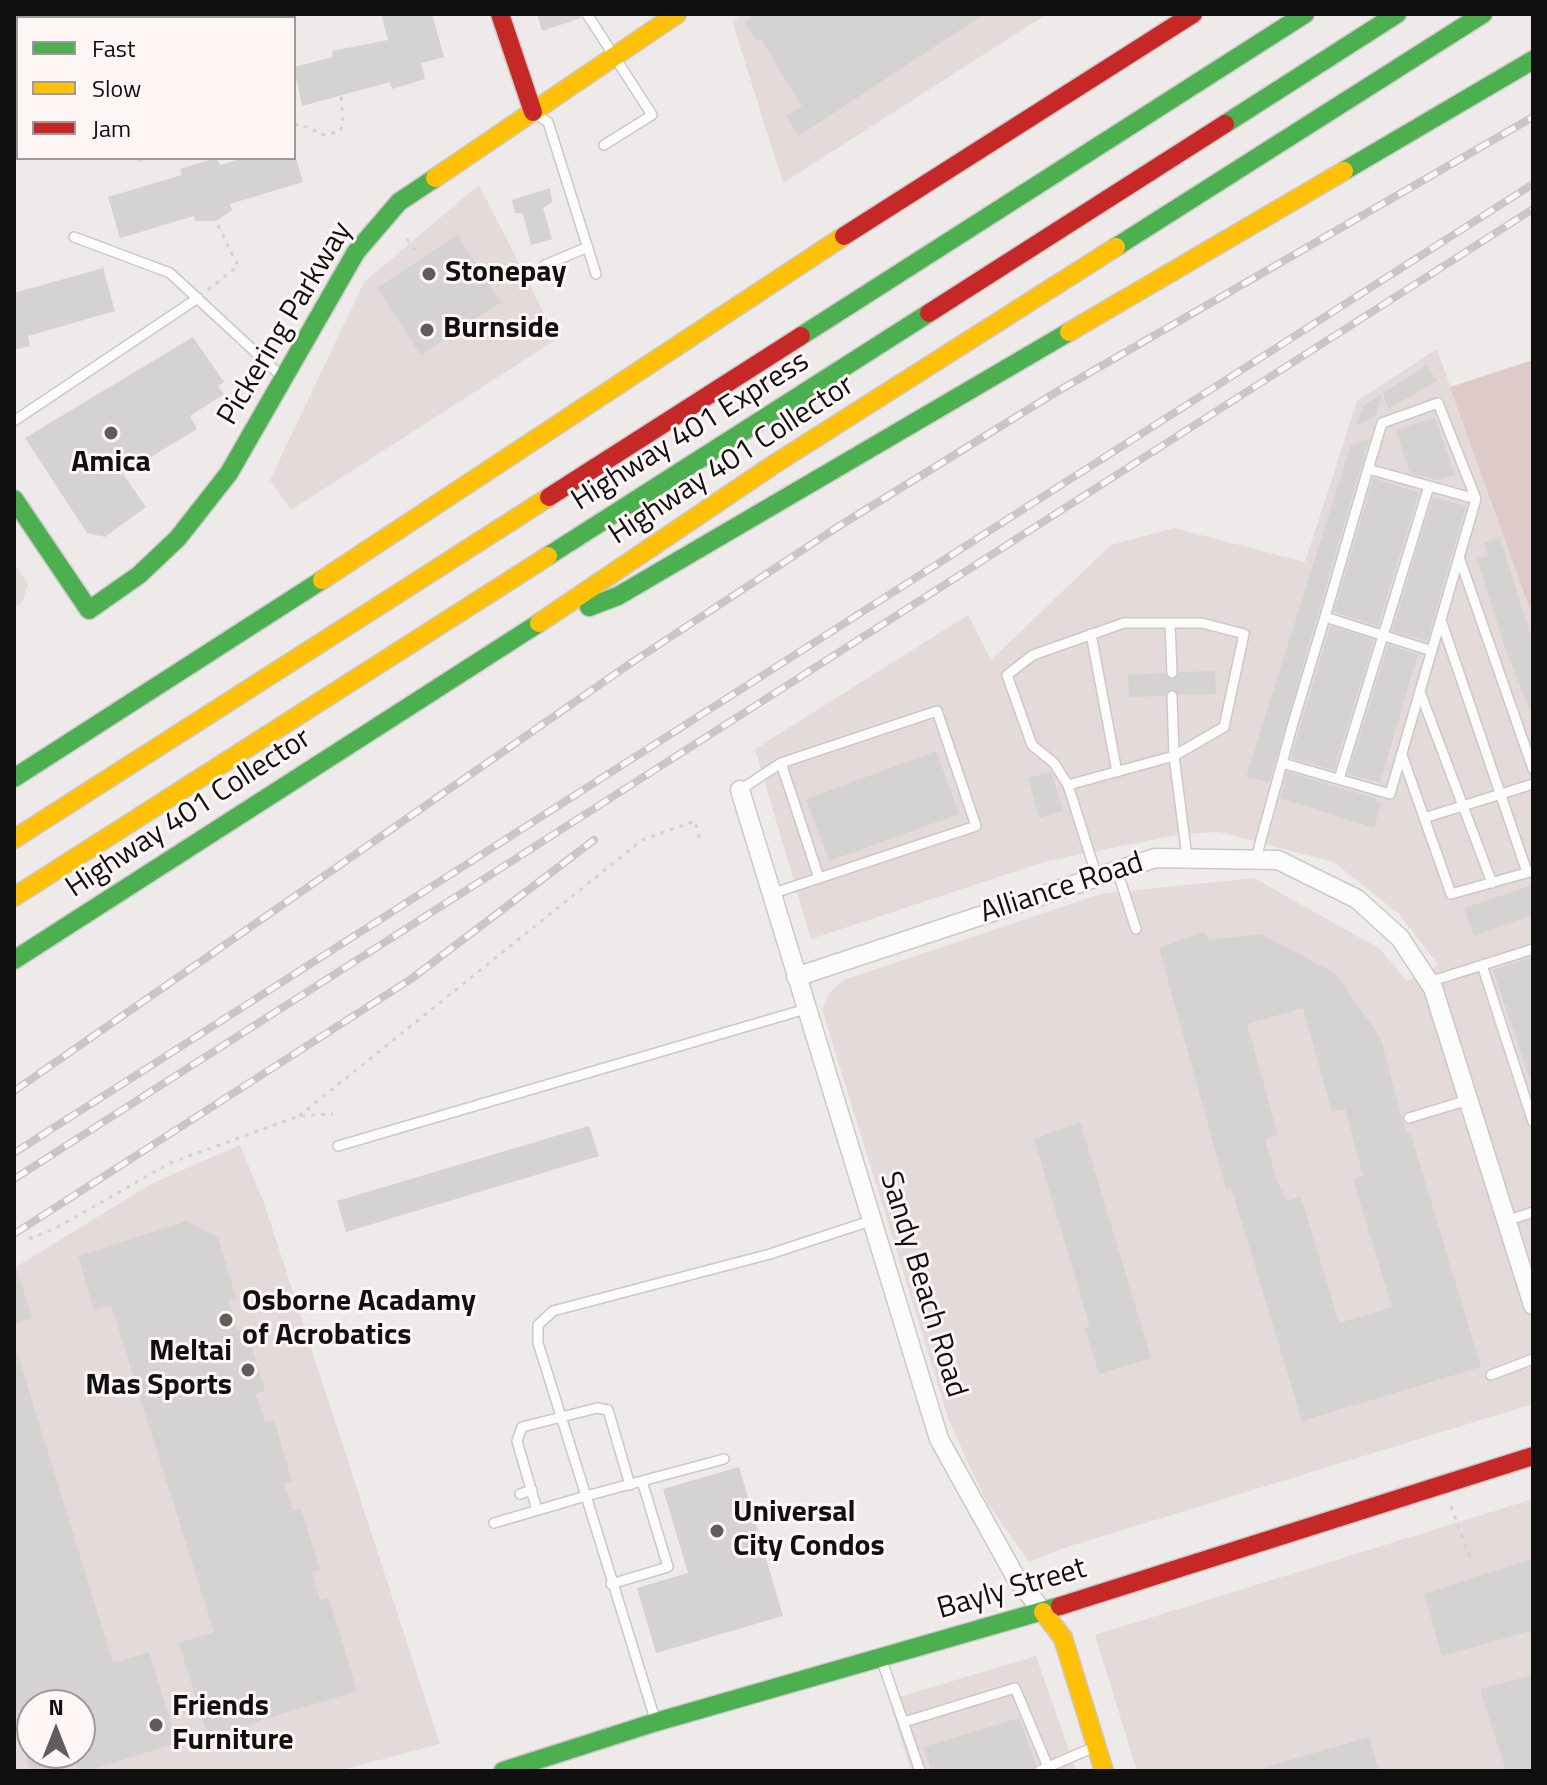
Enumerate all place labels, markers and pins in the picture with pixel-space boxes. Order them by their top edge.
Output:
place label: Stonepay [445,256,566,292]
marker: Stonepay [420,265,438,283]
place label: Burnside [443,312,559,348]
marker: Burnside [418,321,436,339]
marker: Amica [102,424,120,442]
place label: Amica [71,446,151,482]
place label: Osborne Acadamy of Acrobatics [242,1285,476,1356]
marker: Osborne Acadamy of Acrobatics [217,1311,235,1329]
place label: Meltai Mas Sports [85,1335,232,1406]
marker: Meltai Mas Sports [239,1361,257,1379]
place label: Universal City Condos [733,1496,885,1566]
marker: Universal City Condos [708,1522,726,1540]
place label: Friends Furniture [172,1690,294,1760]
marker: Friends Furniture [147,1716,165,1734]

